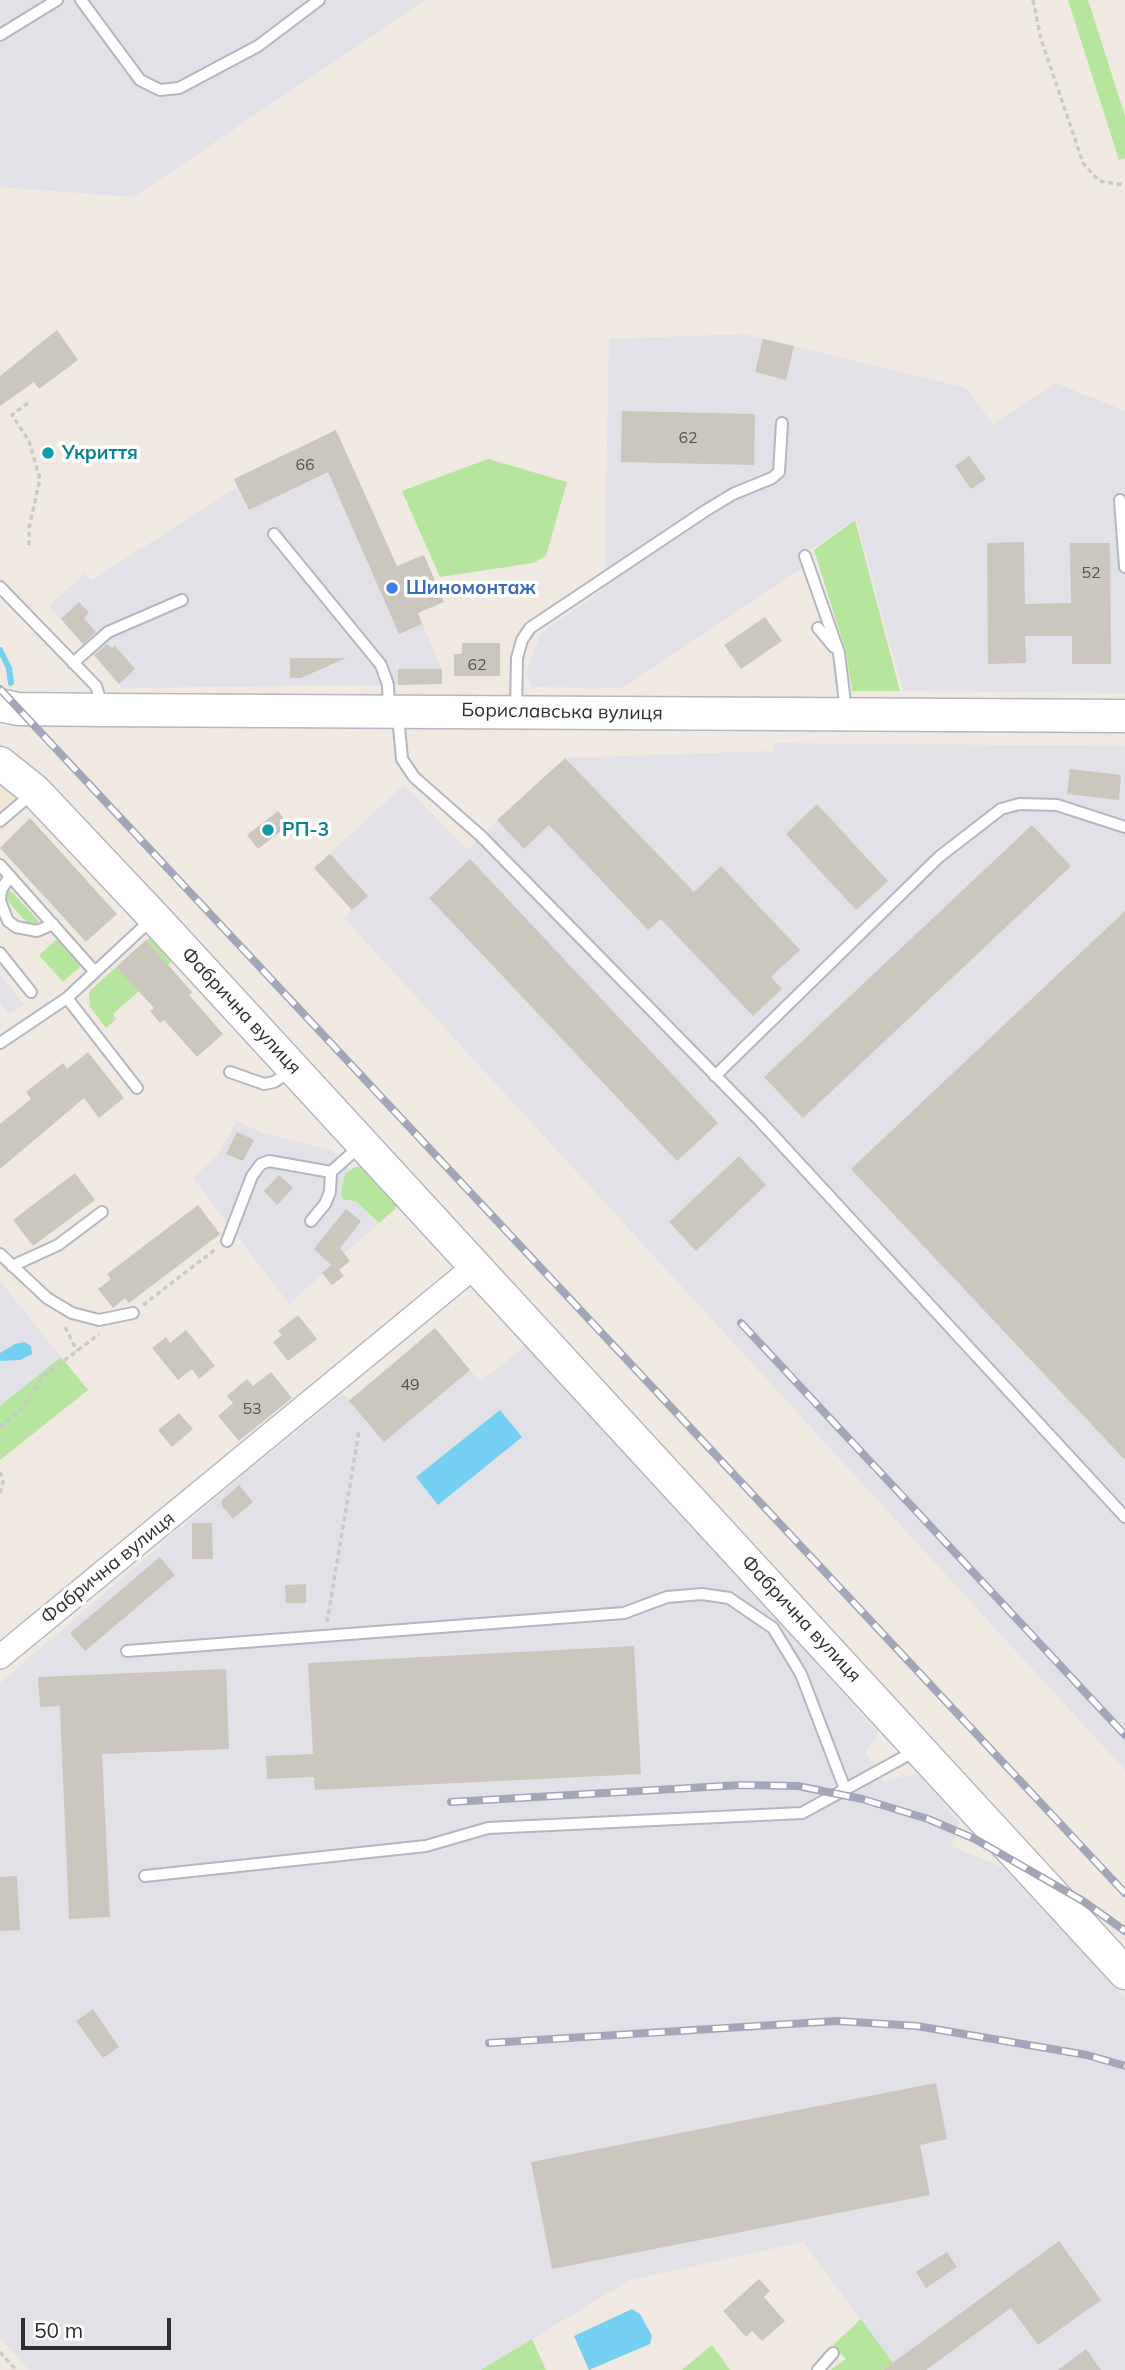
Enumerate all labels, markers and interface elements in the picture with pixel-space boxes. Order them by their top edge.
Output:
house number: 62 [678,428,698,448]
place label: Укриття [62,442,138,464]
marker: Укриття [40,445,56,461]
house number: 66 [295,455,315,475]
house number: 52 [1081,563,1101,583]
place label: Шиномонтаж [406,577,536,599]
marker: Шиномонтаж [384,580,400,596]
house number: 62 [467,655,487,675]
street label: Бориславська вулиця [461,699,663,725]
place label: РП-3 [282,819,329,841]
marker: РП-3 [260,822,276,838]
street label: Фабрична вулиця [176,943,306,1079]
house number: 49 [400,1375,420,1395]
house number: 53 [242,1399,262,1419]
street label: Фабрична вулиця [37,1507,179,1629]
street label: Фабрична вулиця [736,1551,866,1687]
scale bar [24,2304,175,2348]
text: 50 m [34,2317,83,2343]

